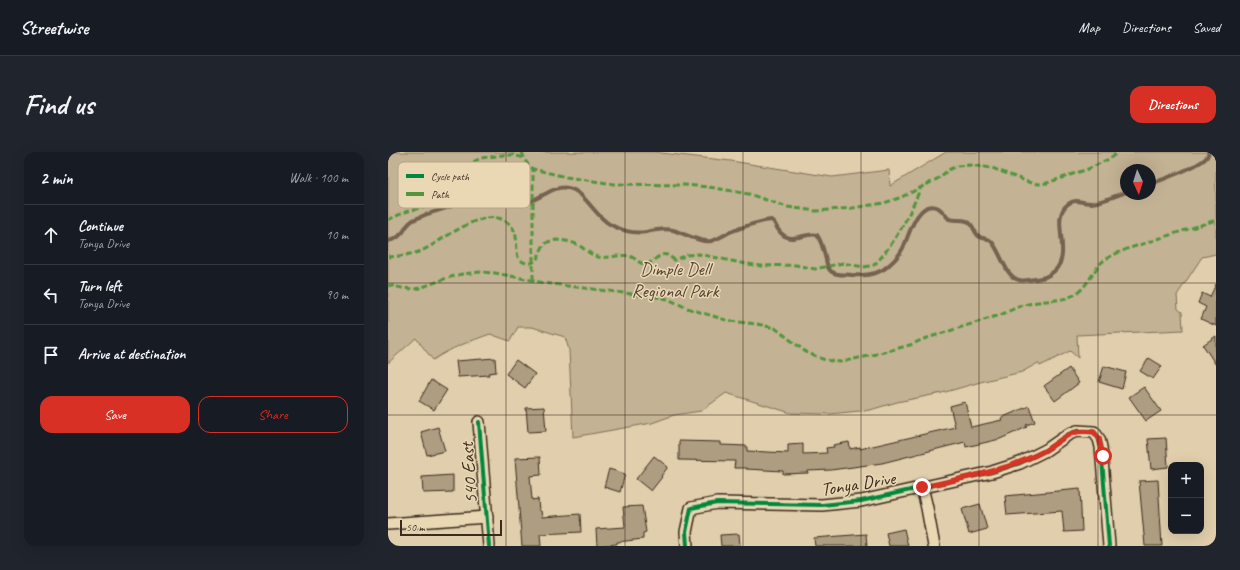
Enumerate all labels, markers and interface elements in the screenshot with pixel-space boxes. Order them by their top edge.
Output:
text: Streetwise [20,16,88,40]
text: Map [1079,19,1100,36]
text: Directions [1122,19,1171,36]
text: Saved [1193,19,1220,36]
button: Directions [1130,86,1216,123]
text: Find us [24,87,94,122]
legend [398,162,530,208]
north arrow [1120,164,1156,200]
text: 2 min [40,168,73,189]
text: Cycle path [431,169,470,183]
text: Walk · 100 m [289,170,348,186]
text: Path [431,187,450,201]
text: Continue [78,217,123,236]
icon: ahead [40,224,62,246]
text: 10 m [326,227,348,243]
text: Tonya Drive [78,236,129,252]
park label: Dimple Dell Regional Park [631,257,720,303]
text: Turn left [78,277,121,296]
icon: left [40,284,62,306]
text: 90 m [326,287,348,303]
text: Tonya Drive [78,296,129,312]
icon: arrive [40,344,62,366]
text: Arrive at destination [78,345,185,364]
button: Save [40,396,190,433]
button: Share [198,396,348,433]
street label: 540 East [455,440,483,504]
route start [1094,447,1112,465]
map controls [1168,462,1204,534]
button: + [1168,462,1204,498]
street label: Tonya Drive [819,466,899,502]
route end [913,478,931,496]
button: − [1168,498,1204,534]
scale bar [400,518,502,537]
text: 50 m [406,520,425,534]

